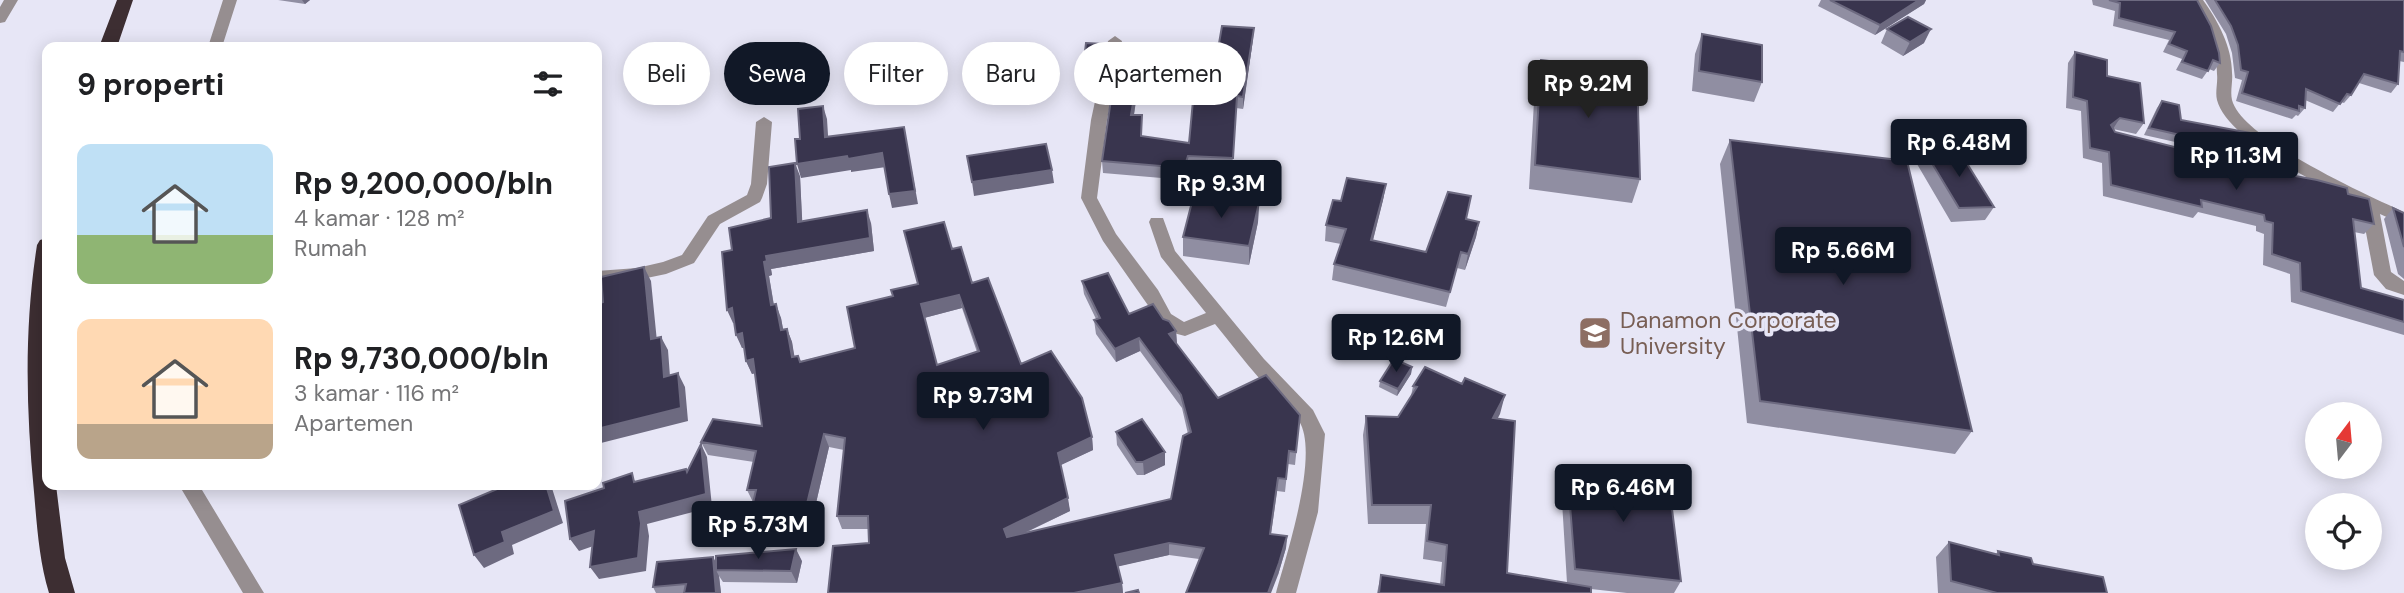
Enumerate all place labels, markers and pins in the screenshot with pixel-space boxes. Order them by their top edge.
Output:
pin: Rp 9.2M [1523,60,1653,120]
pin: Rp 6.48M [1887,120,2031,179]
pin: Rp 11.3M [2164,132,2308,192]
pin: Rp 9.3M [1156,160,1286,220]
pin: Rp 5.66M [1771,228,1915,287]
place label: Danamon Corporate University [1620,305,1837,361]
pin: Rp 12.6M [1324,314,1468,374]
school or university icon: Danamon Corporate University [1576,314,1614,352]
pin: Rp 9.73M [911,372,1055,432]
pin: Rp 6.46M [1551,464,1695,524]
pin: Rp 5.73M [686,502,830,561]

